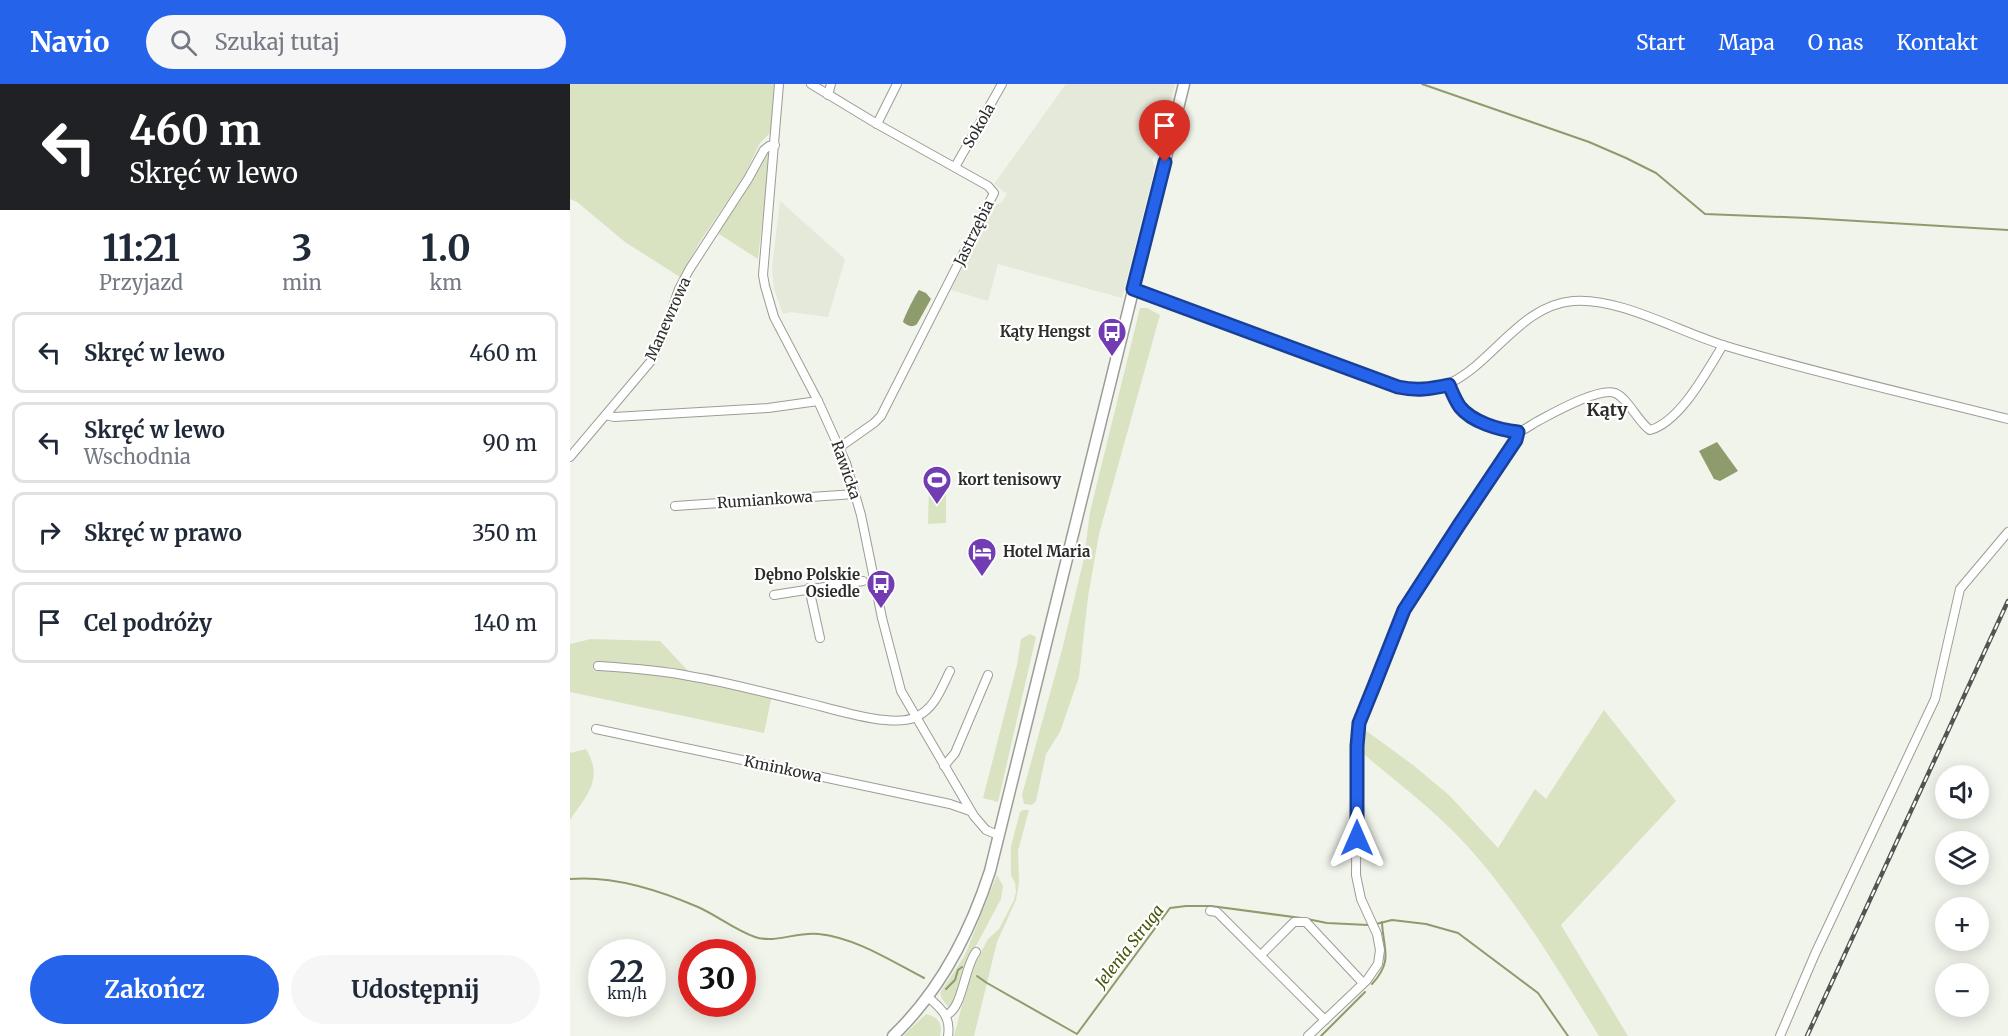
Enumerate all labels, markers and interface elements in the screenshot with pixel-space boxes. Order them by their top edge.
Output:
search box [146,15,566,69]
text: Navio [30,24,110,60]
icon: search [167,26,200,59]
text: Szukaj tutaj [215,28,340,56]
text: Start [1636,29,1685,56]
text: Mapa [1718,29,1775,56]
text: O nas [1808,29,1863,56]
text: Kontakt [1896,29,1978,56]
street label: Sokola [958,100,999,151]
pin [1139,100,1190,162]
text: 460 m [129,104,261,156]
icon: left [30,108,108,186]
icon: arrive [1148,109,1181,142]
text: Skręć w lewo [129,156,298,190]
street label: Jastrzębia [949,197,998,270]
text: 11:21 [102,226,180,271]
text: 3 [292,226,312,271]
text: 1.0 [421,226,471,271]
text: Przyjazd [99,270,183,295]
text: min [282,270,322,295]
text: km [430,270,462,295]
street label: Manewrowa [641,274,694,363]
bus stop icon: Kąty Hengst [1096,316,1128,358]
place label: Kąty Hengst [1000,322,1091,341]
icon: left [33,336,66,369]
text: Skręć w lewo [84,339,225,367]
text: 460 m [469,339,537,367]
district label: Kąty [1586,398,1628,421]
text: Skręć w lewo [84,416,225,444]
icon: left [33,426,66,459]
text: 90 m [482,429,537,457]
street label: Rawicka [828,438,865,502]
text: Wschodnia [84,444,191,469]
sports icon: kort tenisowy [921,464,953,506]
place label: kort tenisowy [958,470,1061,489]
street label: Rumiankowa [717,487,813,512]
icon: right [33,516,66,549]
text: Skręć w prawo [84,519,242,547]
text: 350 m [472,519,537,547]
hotel icon: Hotel Maria [966,536,998,578]
place label: Hotel Maria [1003,542,1091,561]
place label: Dębno Polskie Osiedle [754,565,860,601]
bus stop icon: Dębno Polskie Osiedle [865,568,897,610]
icon: arrive [33,606,66,639]
text: Cel podróży [84,609,212,637]
text: 140 m [474,609,537,637]
street label: Kminkowa [743,751,824,786]
map controls [1935,765,1989,1017]
button: sound [1935,765,1989,819]
position arrow [1325,806,1389,870]
button: layers [1935,831,1989,885]
button: + [1935,897,1989,951]
water label: Jelenia Struga [1089,900,1168,993]
speed limit sign: 30 [678,939,756,1017]
text: 22 [610,952,644,990]
button: Zakończ [30,955,279,1024]
button: Udostępnij [291,955,540,1024]
button: − [1935,963,1989,1017]
text: km/h [607,984,647,1003]

